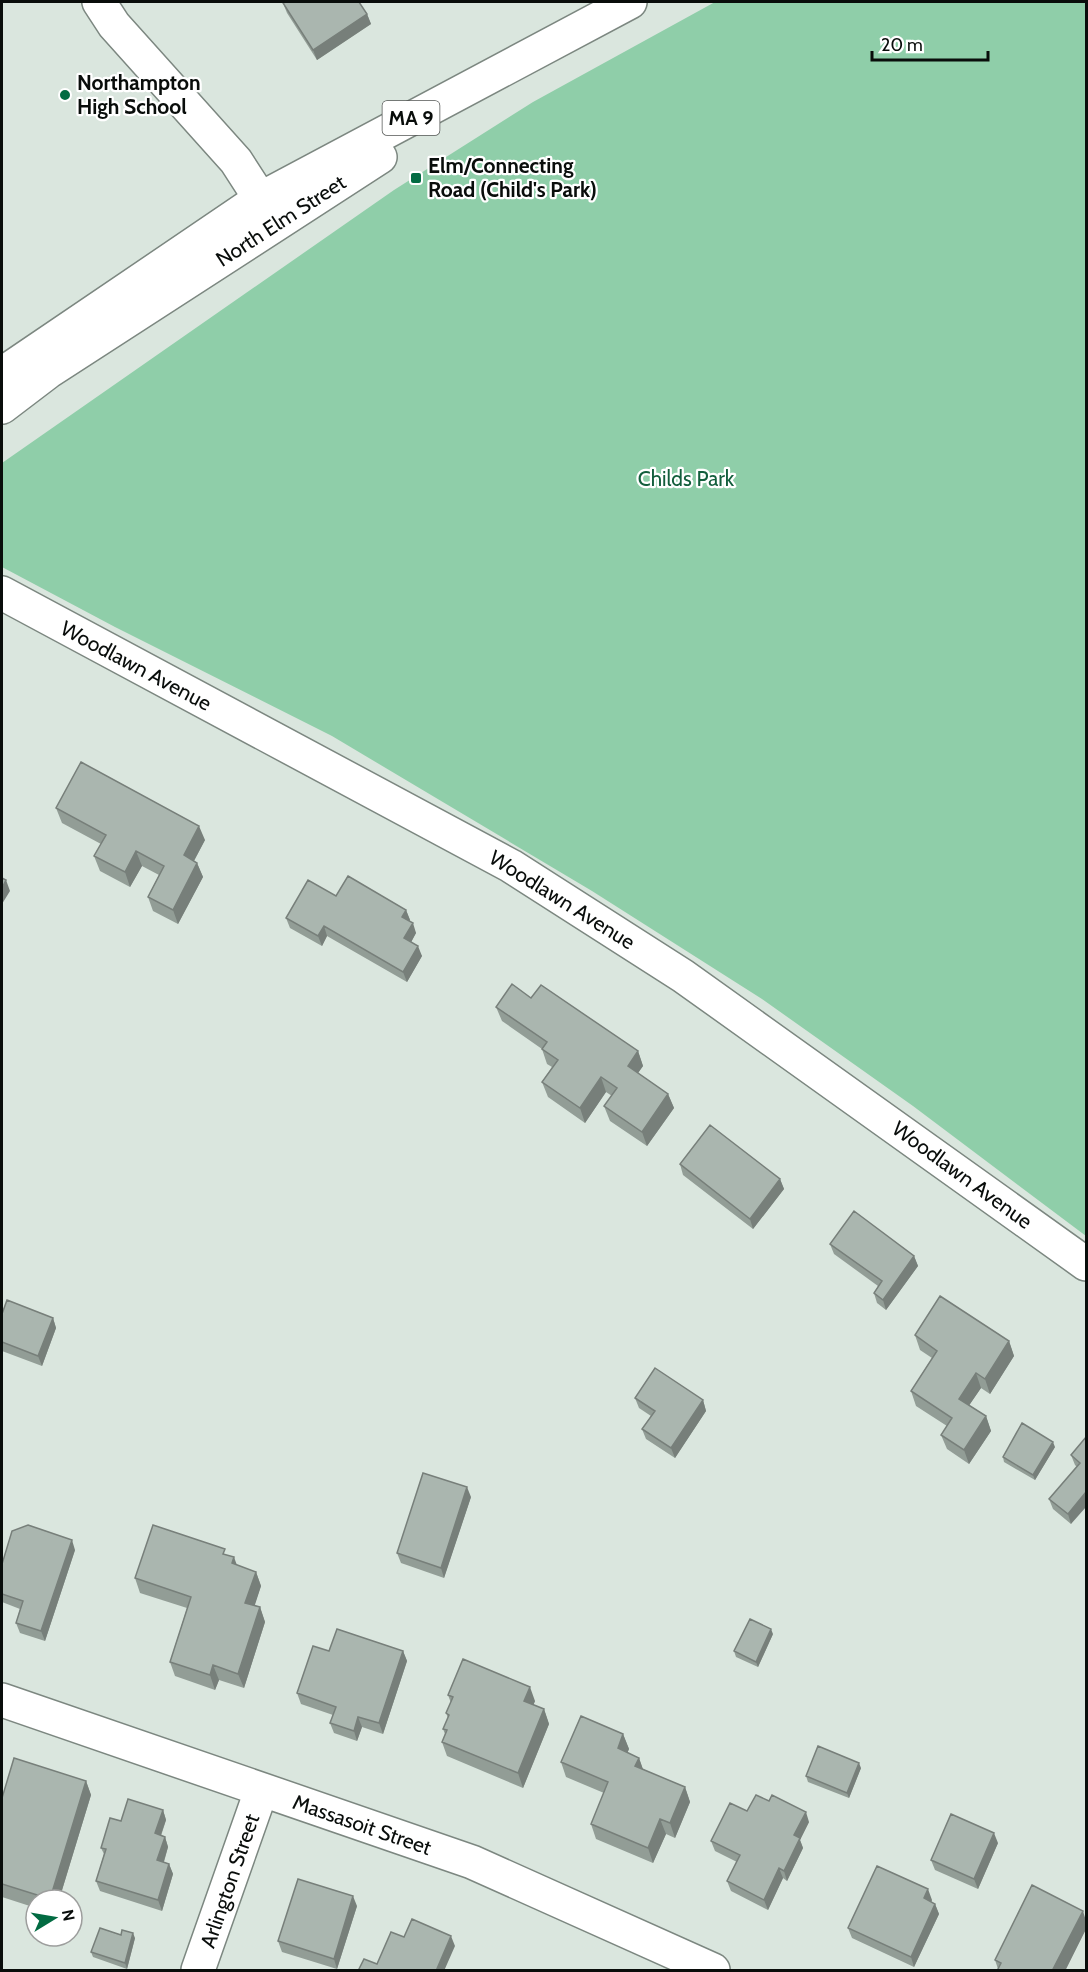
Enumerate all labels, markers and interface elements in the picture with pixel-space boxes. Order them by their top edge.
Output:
scale bar [872,24,988,62]
text: 20 m [881,34,923,56]
place label: Northampton High School [77,70,201,119]
marker: Northampton High School [58,88,72,102]
road number: MA 9 [382,101,440,135]
place label: Elm/Connecting Road (Child's Park) [428,153,597,202]
street label: North Elm Street [211,169,350,272]
marker: Elm/Connecting Road (Child's Park) [409,171,423,185]
park label: Childs Park [638,466,735,491]
street label: Woodlawn Avenue [57,615,216,716]
street label: Woodlawn Avenue [485,845,640,955]
street label: Woodlawn Avenue [887,1115,1037,1234]
street label: Massasoit Street [290,1789,435,1860]
street label: Arlington Street [195,1811,264,1951]
north arrow [24,1888,84,1948]
text: N [58,1908,79,1923]

